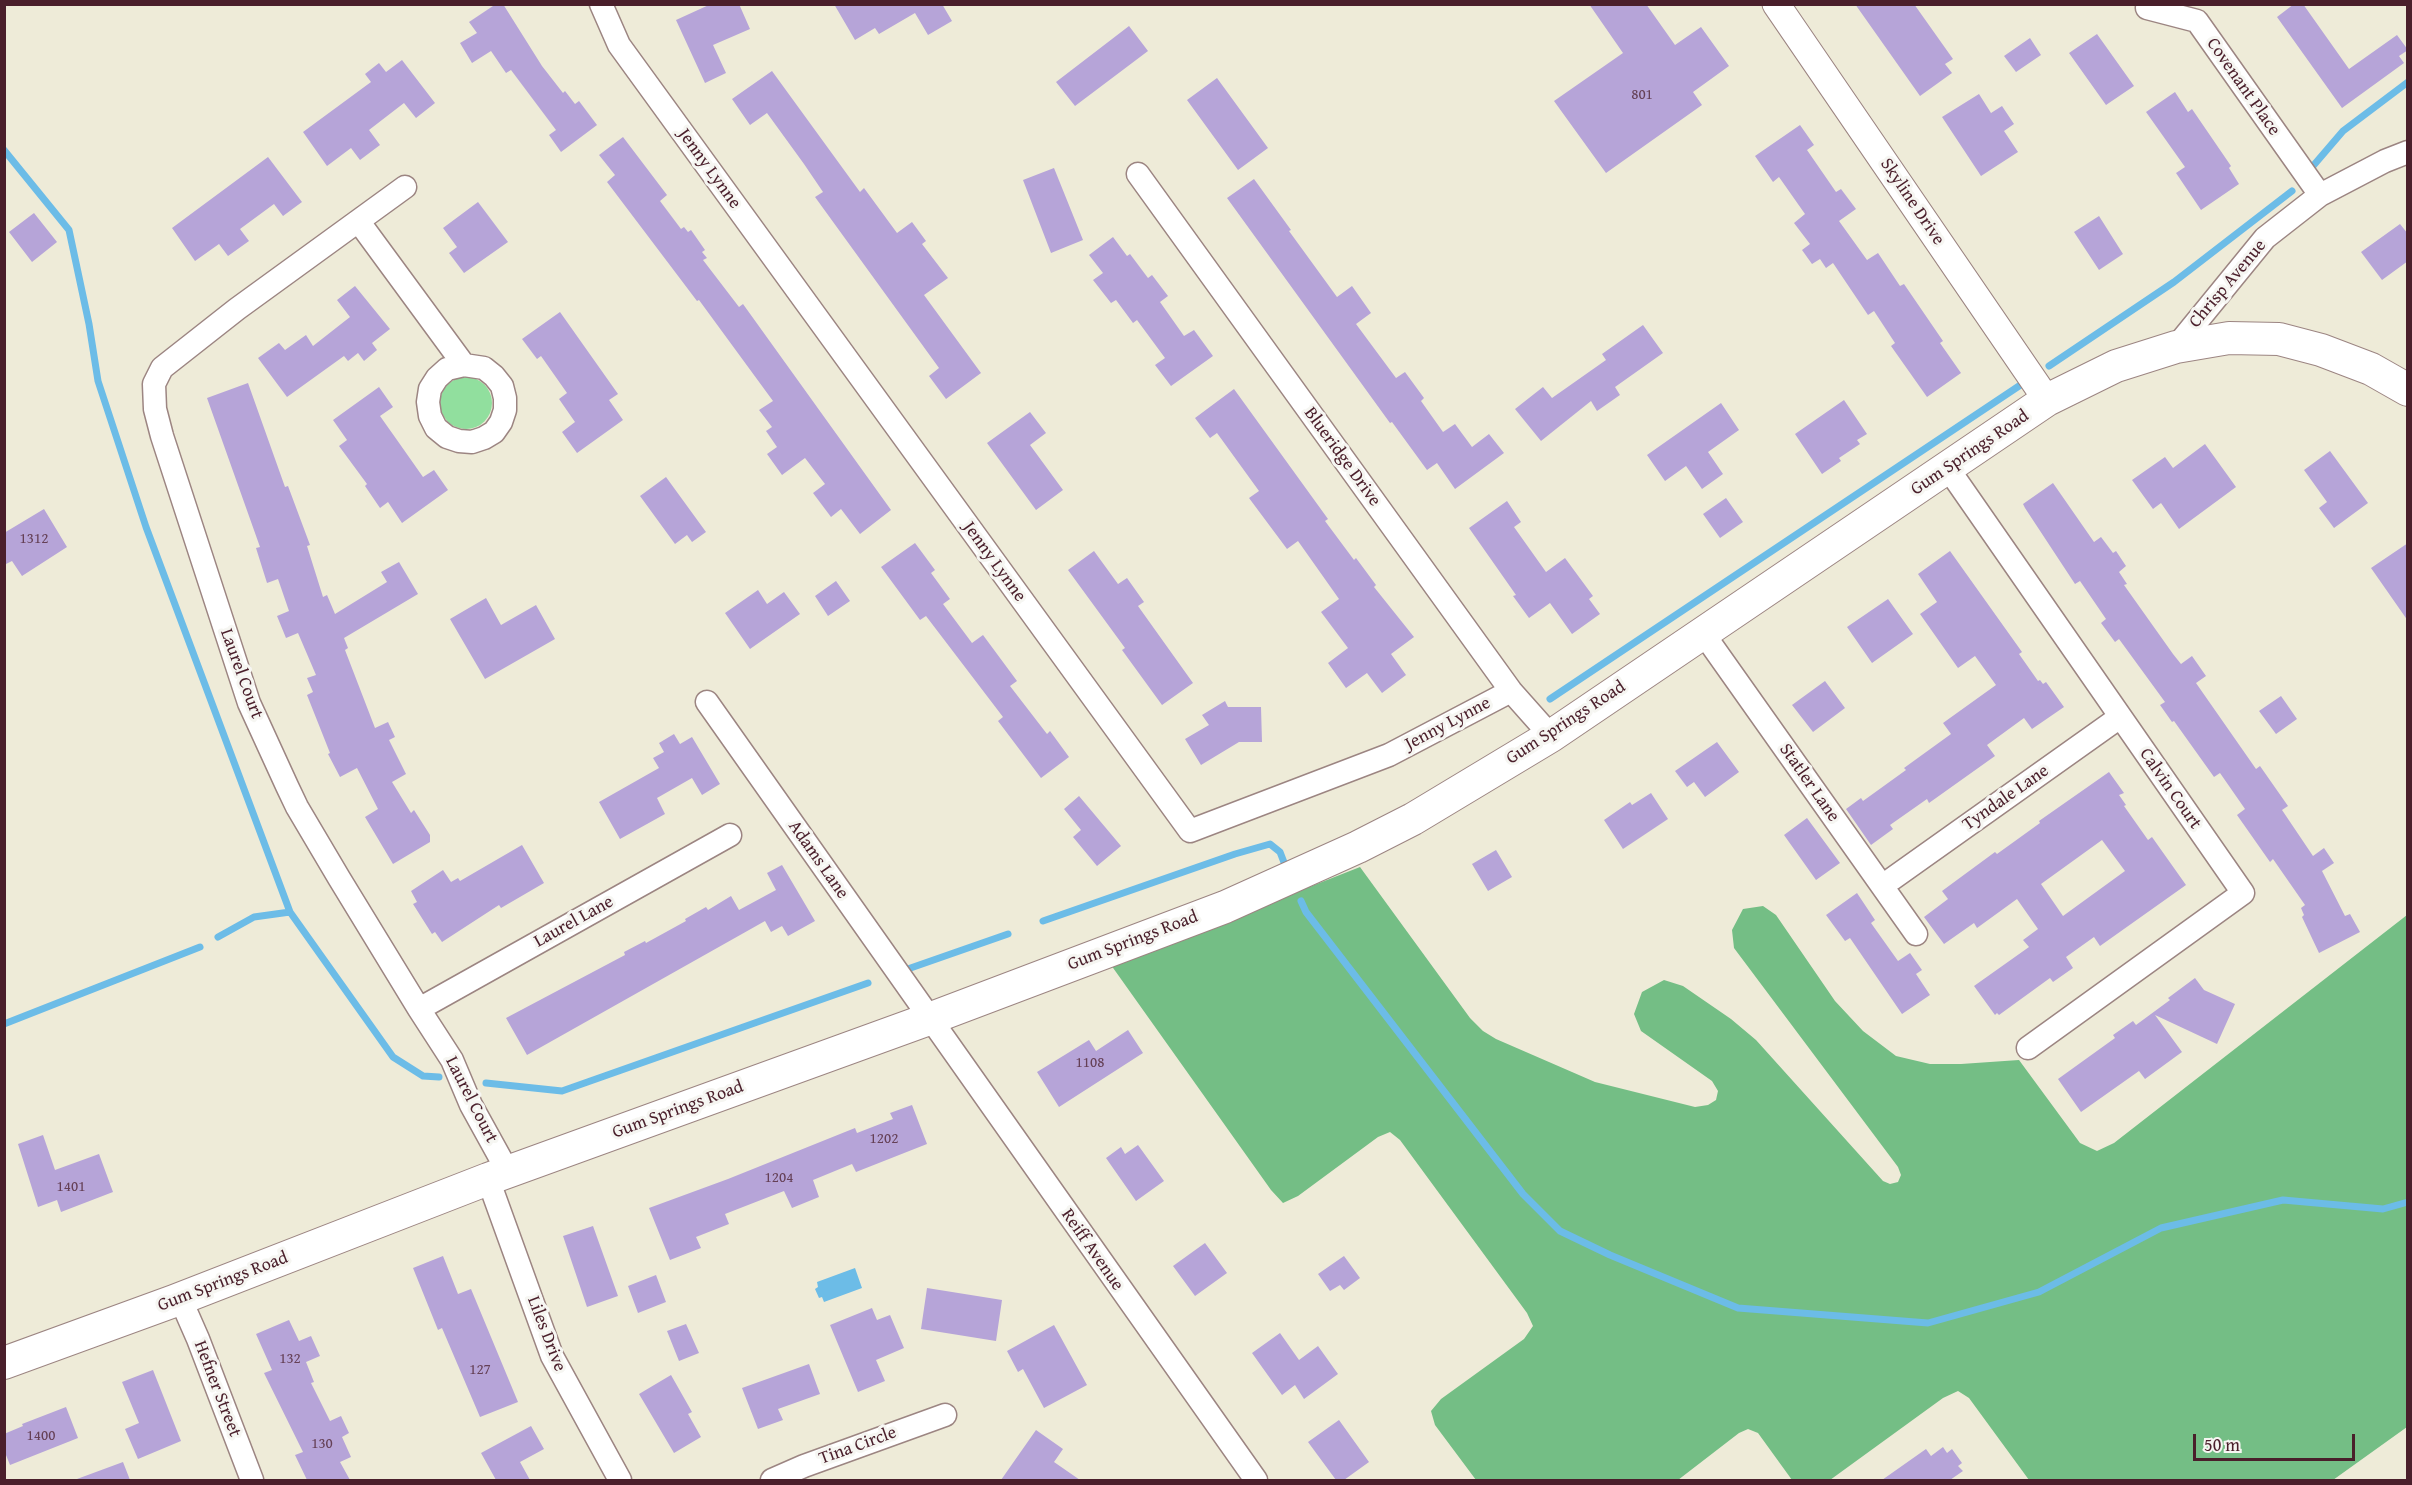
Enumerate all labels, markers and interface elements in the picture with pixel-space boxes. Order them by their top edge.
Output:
street label: Covenant Place [2201,34,2285,140]
house number: 801 [1631,86,1653,104]
street label: Jenny Lynne [673,125,745,213]
street label: Skyline Drive [1875,155,1949,249]
street label: Chrisp Avenue [2185,236,2271,332]
street label: Blueridge Drive [1299,403,1385,511]
street label: Gum Springs Road [1907,406,2033,500]
street label: Jenny Lynne [958,518,1030,606]
house number: 1312 [20,530,48,548]
street label: Laurel Court [215,626,267,722]
street label: Gum Springs Road [1502,676,1630,770]
street label: Jenny Lynne [1402,692,1494,756]
street label: Statler Lane [1774,740,1844,826]
street label: Calvin Court [2134,744,2206,834]
street label: Tyndale Lane [1959,760,2053,836]
street label: Adams Lane [783,817,853,903]
street label: Laurel Lane [531,891,617,953]
street label: Gum Springs Road [1065,906,1201,976]
street label: Laurel Court [440,1053,502,1147]
house number: 1108 [1076,1054,1104,1072]
street label: Gum Springs Road [610,1076,746,1144]
house number: 1202 [870,1130,898,1148]
house number: 1204 [765,1169,793,1187]
house number: 1401 [57,1178,85,1196]
street label: Reiff Avenue [1056,1205,1128,1295]
street label: Gum Springs Road [155,1247,291,1317]
street label: Liles Drive [522,1293,570,1375]
street label: Hefner Street [189,1338,245,1440]
house number: 132 [279,1350,301,1368]
house number: 127 [469,1361,491,1379]
street label: Tina Circle [816,1422,900,1470]
scale bar [2196,1422,2358,1460]
house number: 1400 [27,1427,55,1445]
text: 50 m [2204,1431,2240,1458]
house number: 130 [311,1435,333,1453]

